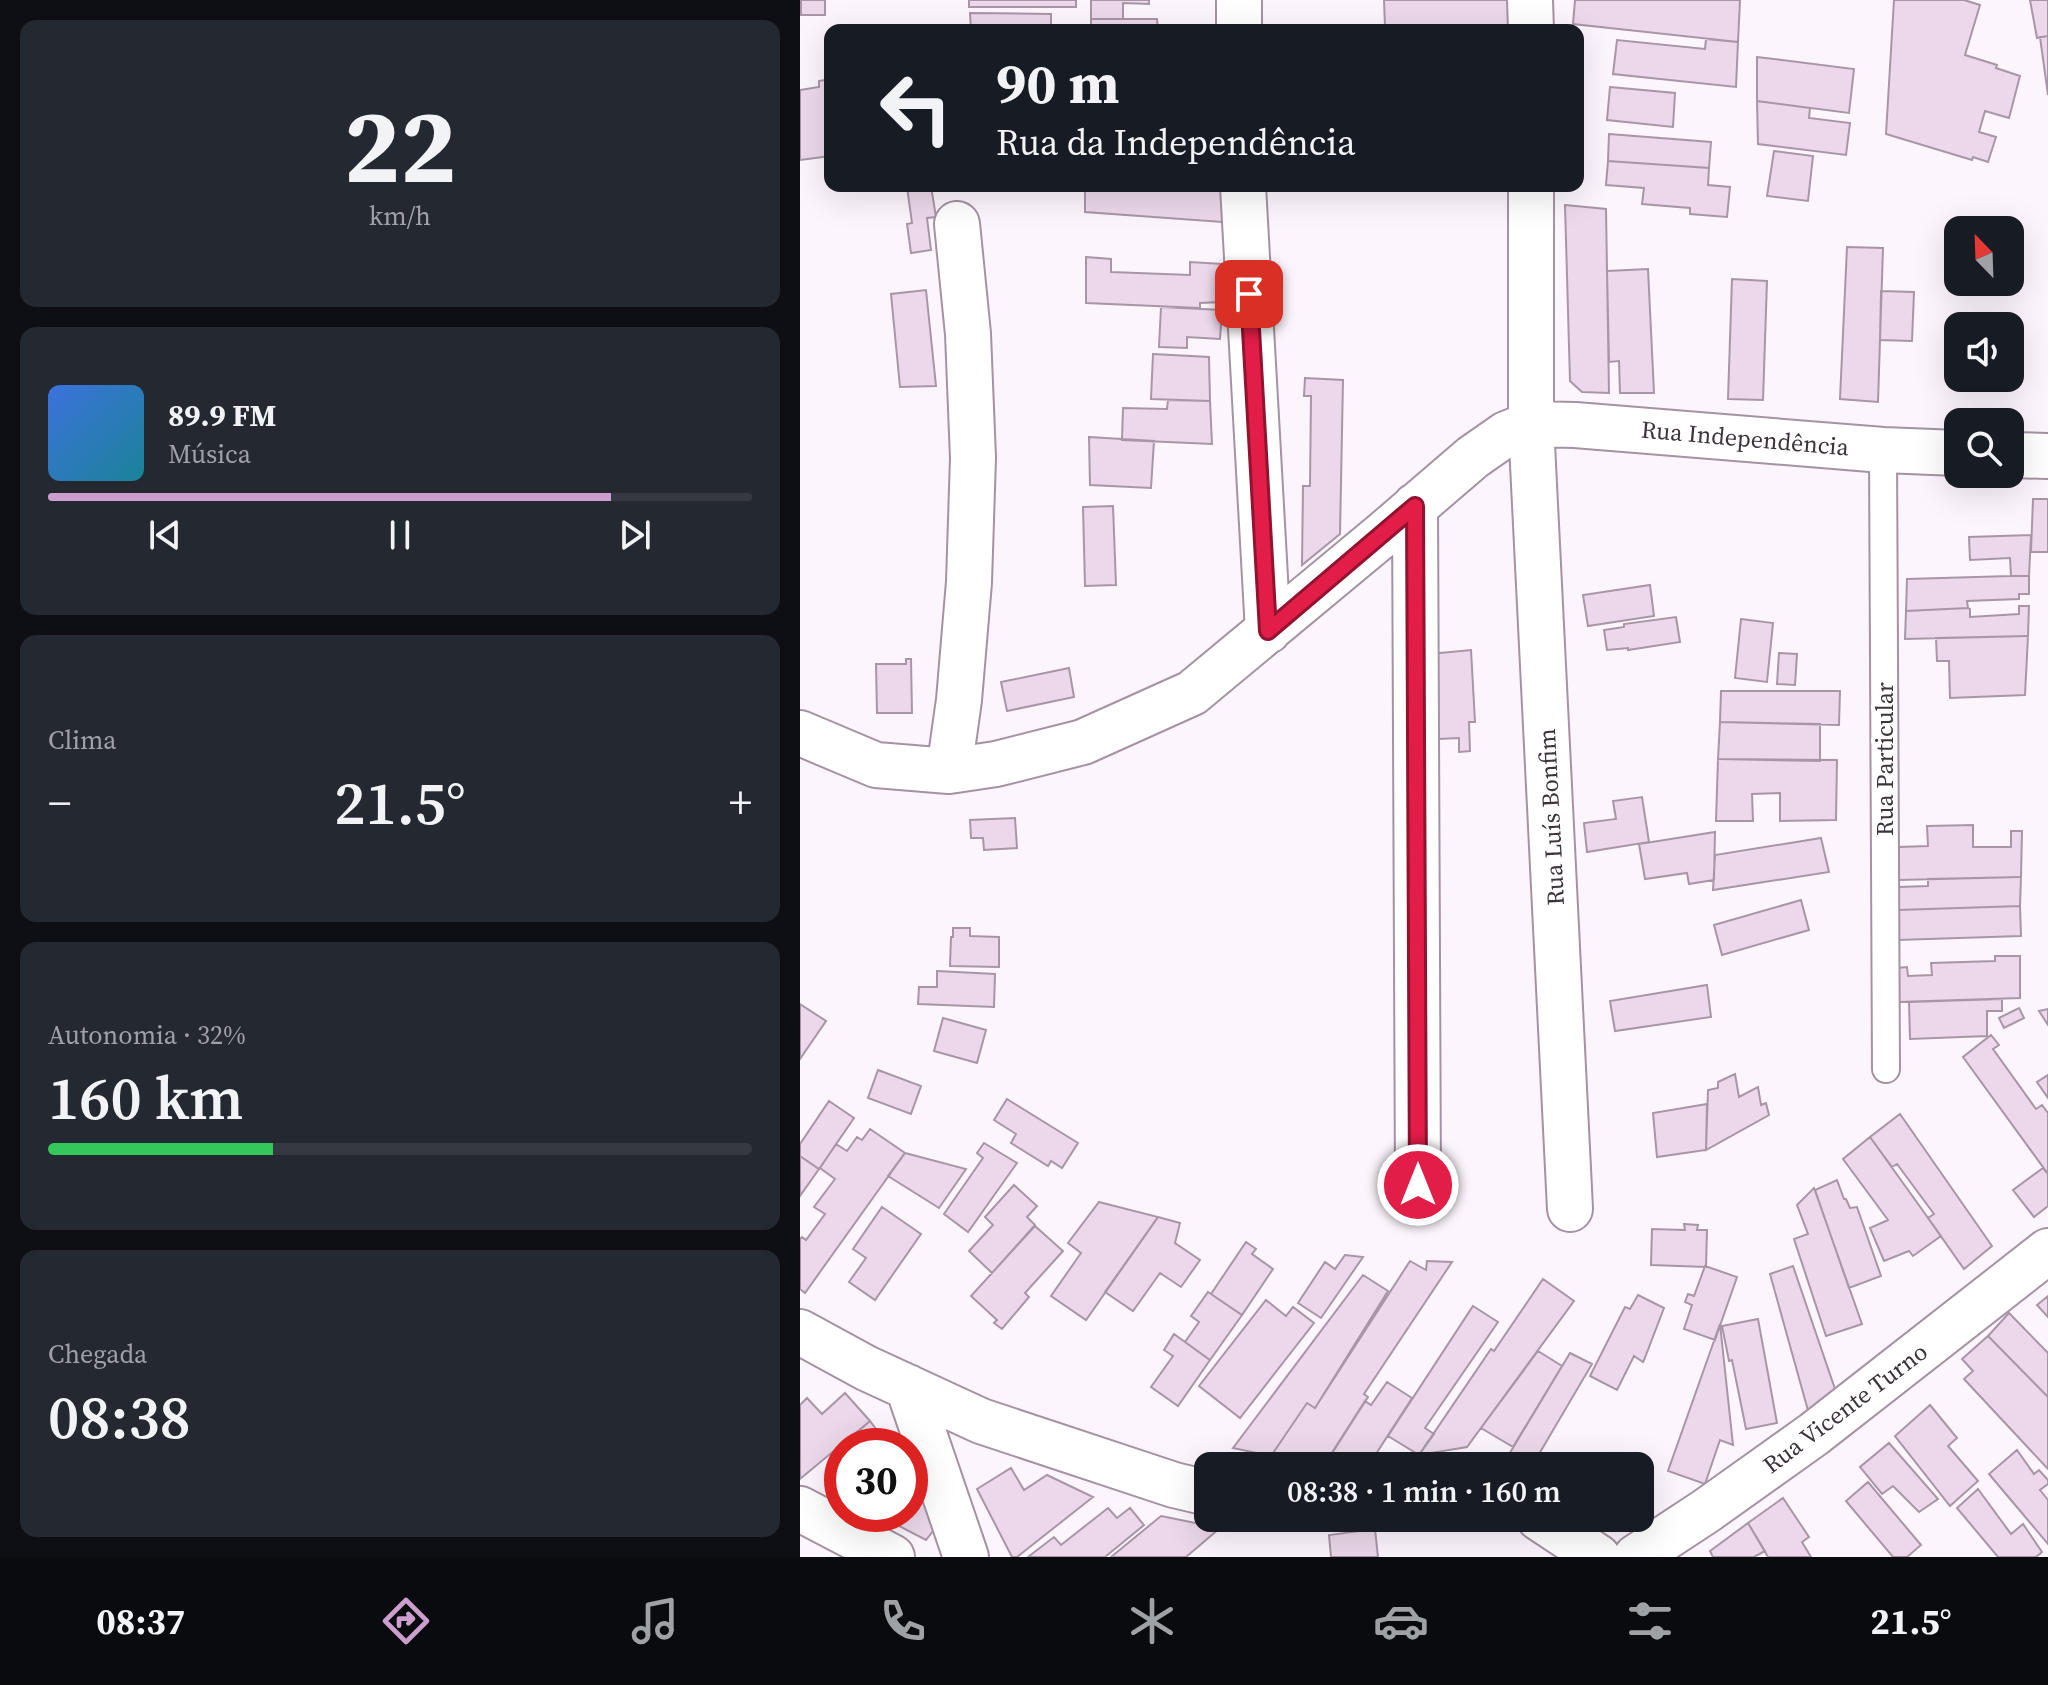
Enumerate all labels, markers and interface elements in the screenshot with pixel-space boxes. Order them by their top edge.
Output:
text: 90 m [996,45,1119,122]
icon: left [864,56,968,160]
text: 22 [344,74,456,217]
text: Rua da Independência [996,118,1355,167]
text: km/h [369,198,431,234]
north arrow [1944,216,2024,296]
map controls [1944,216,2024,488]
pin [1215,260,1283,328]
icon: arrive [1227,272,1271,316]
button: sound [1944,312,2024,392]
text: 89.9 FM [168,395,276,436]
button: search [1944,408,2024,488]
street label: Rua Independência [1640,412,1851,464]
text: Música [168,436,251,472]
icon: previous [143,513,187,557]
icon: pause [378,513,422,557]
icon: next [613,513,657,557]
street label: Rua Particular [1868,682,1901,836]
text: Clima [48,722,117,758]
street label: Rua Luís Bonfim [1530,728,1572,906]
text: 21.5° [334,762,466,844]
text: − [48,772,71,833]
text: + [729,772,752,833]
text: Autonomia · 32% [48,1017,246,1053]
text: 160 km [48,1057,244,1139]
position arrow [1376,1143,1460,1227]
street label: Rua Vicente Turno [1756,1335,1934,1481]
text: Chegada [48,1336,147,1372]
text: 08:38 [48,1376,191,1458]
speed limit sign: 30 [824,1428,928,1532]
text: 08:38 · 1 min · 160 m [1287,1471,1561,1512]
icon: directions [378,1593,434,1649]
icon: music [627,1593,683,1649]
icon: phone [875,1593,931,1649]
icon: climate [1124,1593,1180,1649]
icon: car [1373,1593,1429,1649]
icon: filters [1622,1593,1678,1649]
text: 08:37 [96,1597,185,1646]
text: 21.5° [1870,1597,1952,1646]

